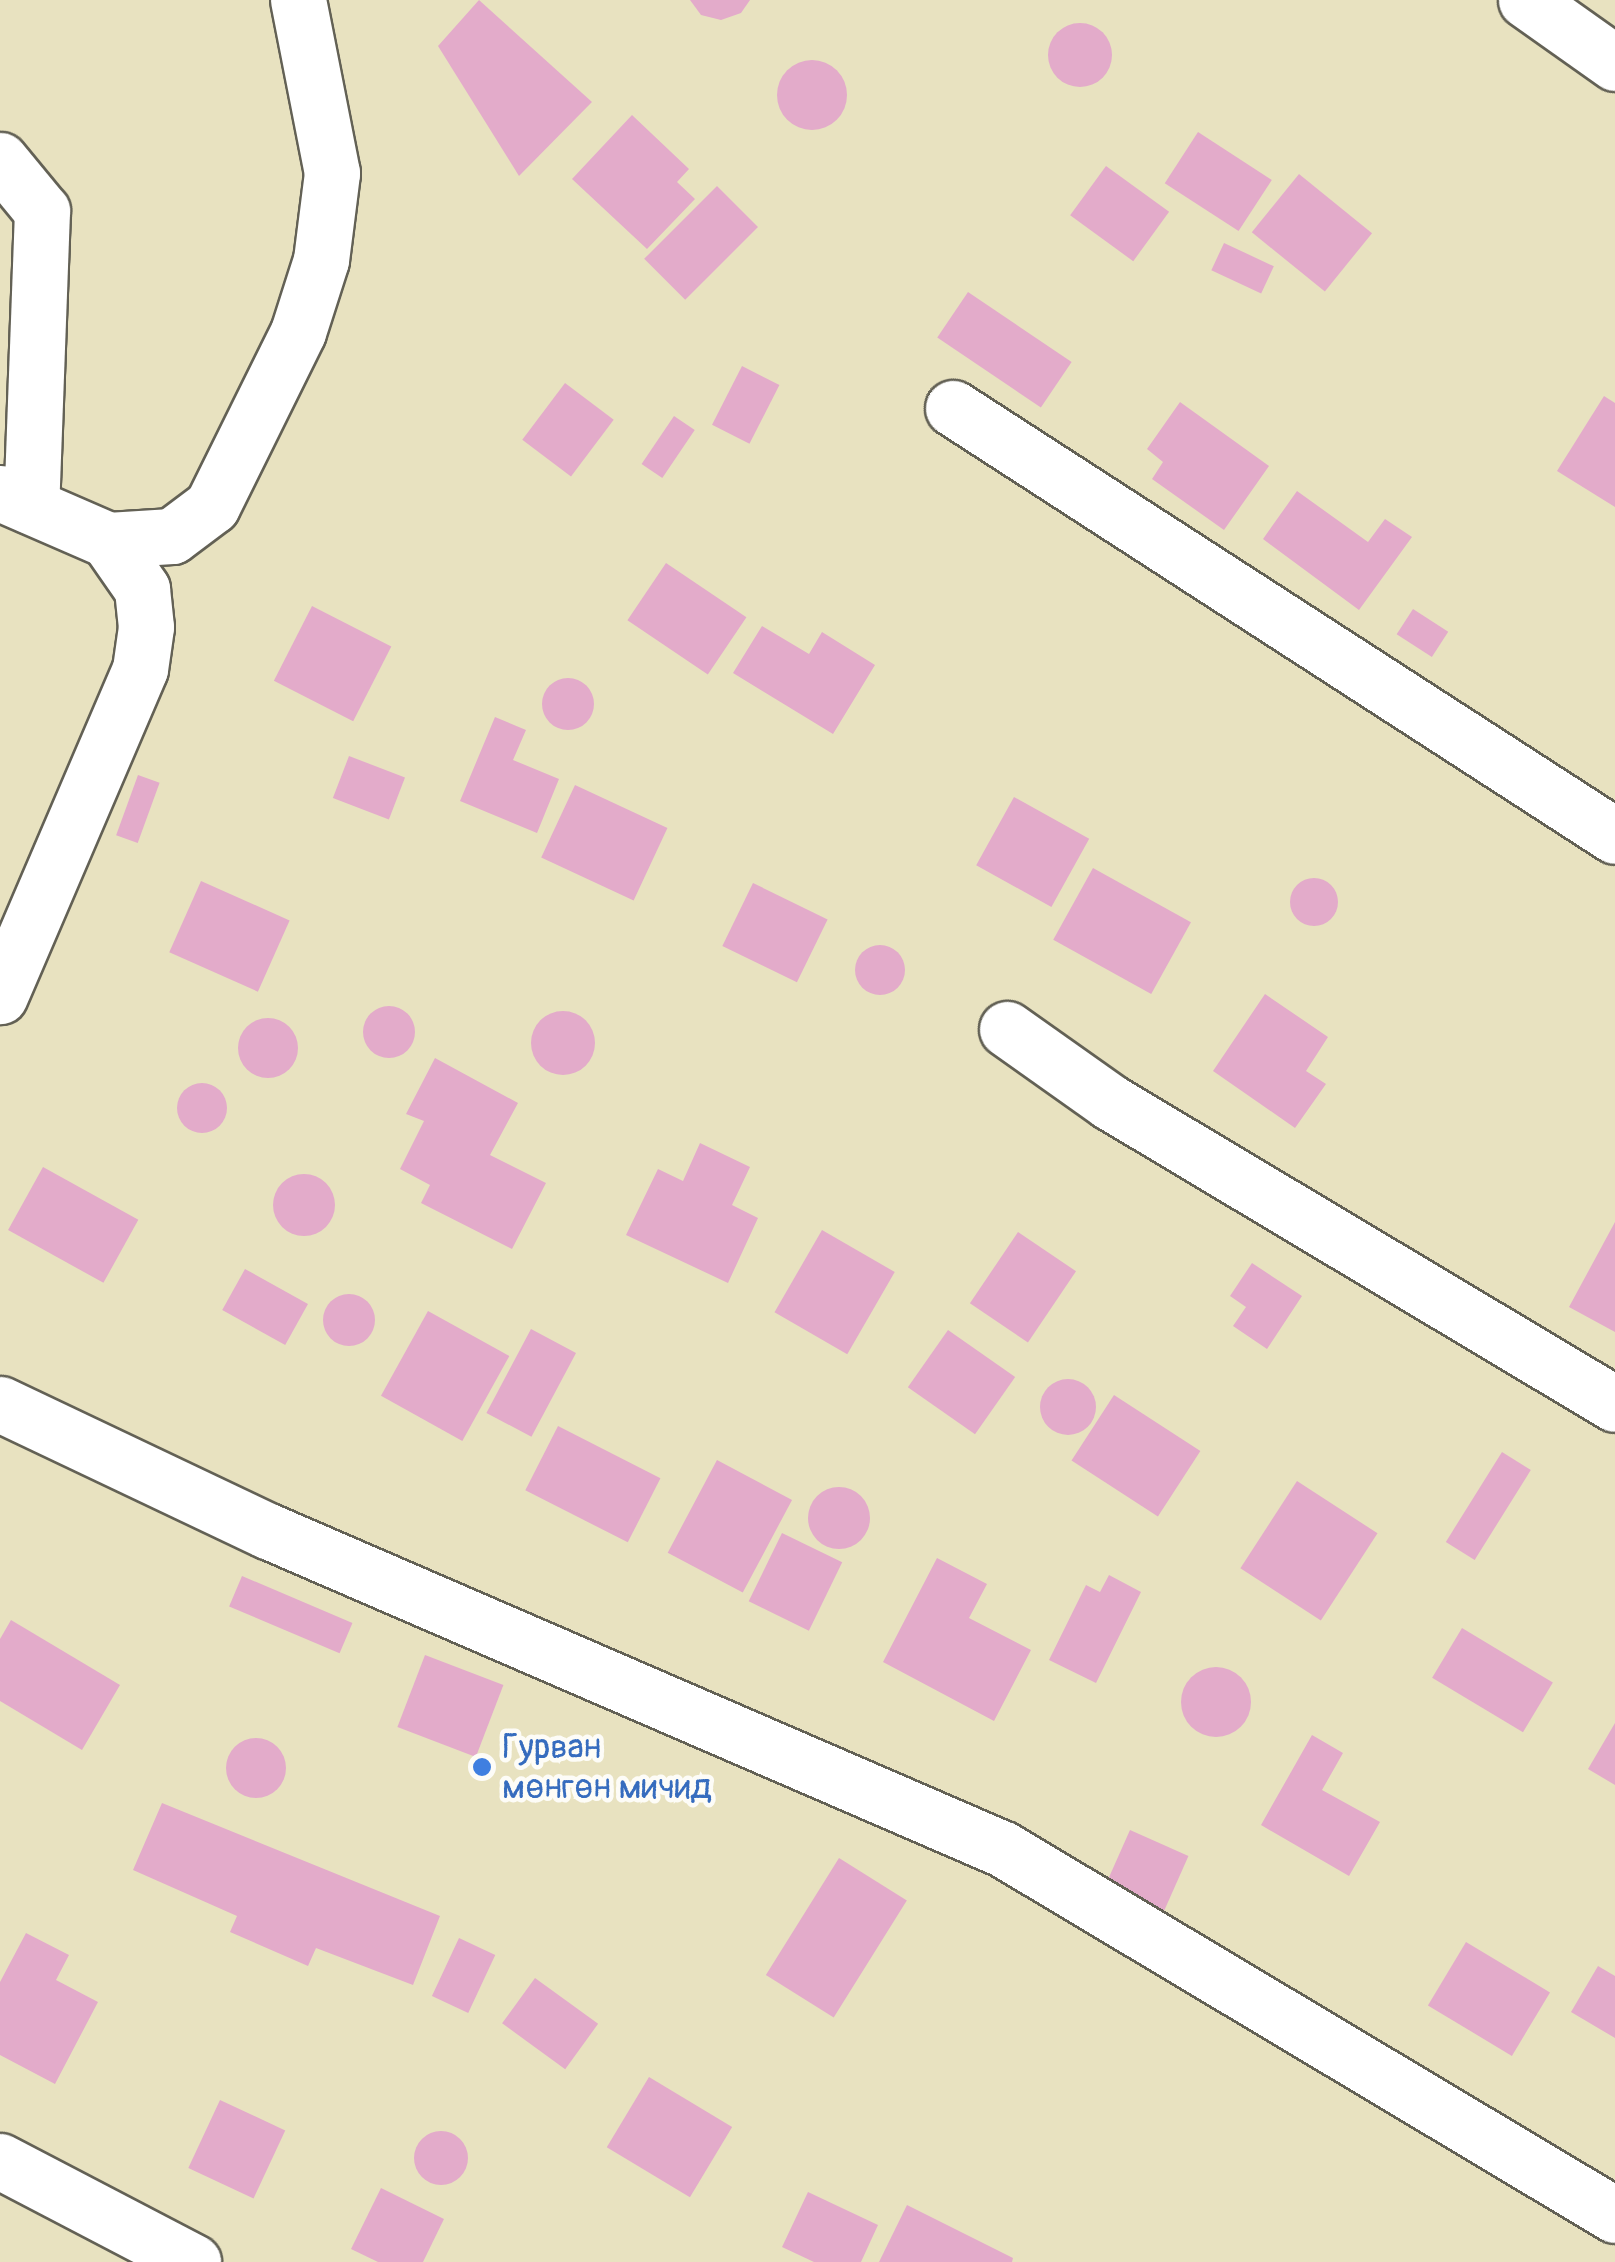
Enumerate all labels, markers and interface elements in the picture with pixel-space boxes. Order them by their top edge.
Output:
place label: Гурван мөнгөн мичид [502,1726,711,1808]
marker: Гурван мөнгөн мичид [471,1756,493,1778]

